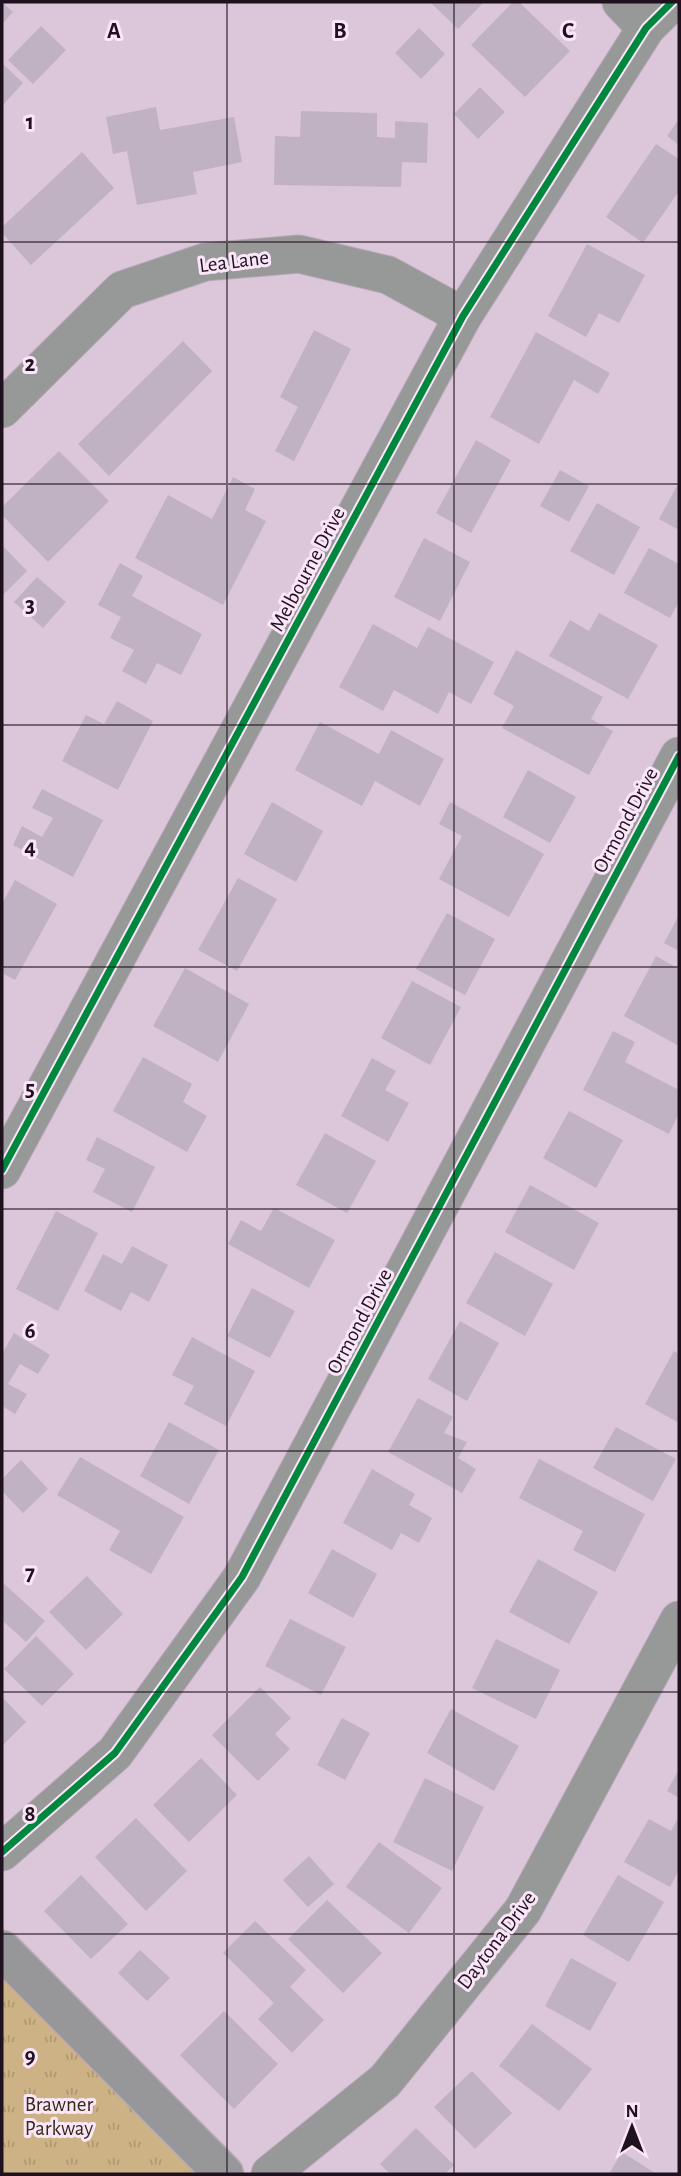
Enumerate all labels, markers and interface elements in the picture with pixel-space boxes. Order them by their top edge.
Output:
text: A [107,20,121,43]
text: B [333,20,347,43]
text: C [562,20,574,43]
text: 1 [26,111,34,134]
street label: Lea Lane [198,247,270,276]
text: 2 [25,353,36,376]
street label: Melbourne Drive [266,504,349,635]
text: 3 [25,594,35,617]
street label: Ormond Drive [589,764,662,876]
text: 4 [24,836,36,859]
text: 5 [25,1078,35,1101]
street label: Ormond Drive [323,1265,396,1377]
text: 6 [24,1320,36,1343]
text: 7 [25,1562,35,1585]
text: 8 [24,1803,36,1826]
street label: Daytona Drive [453,1888,540,1993]
text: 9 [24,2045,36,2068]
north arrow [597,2092,667,2162]
park label: Brawner Parkway [25,2094,93,2139]
text: N [625,2102,639,2121]

